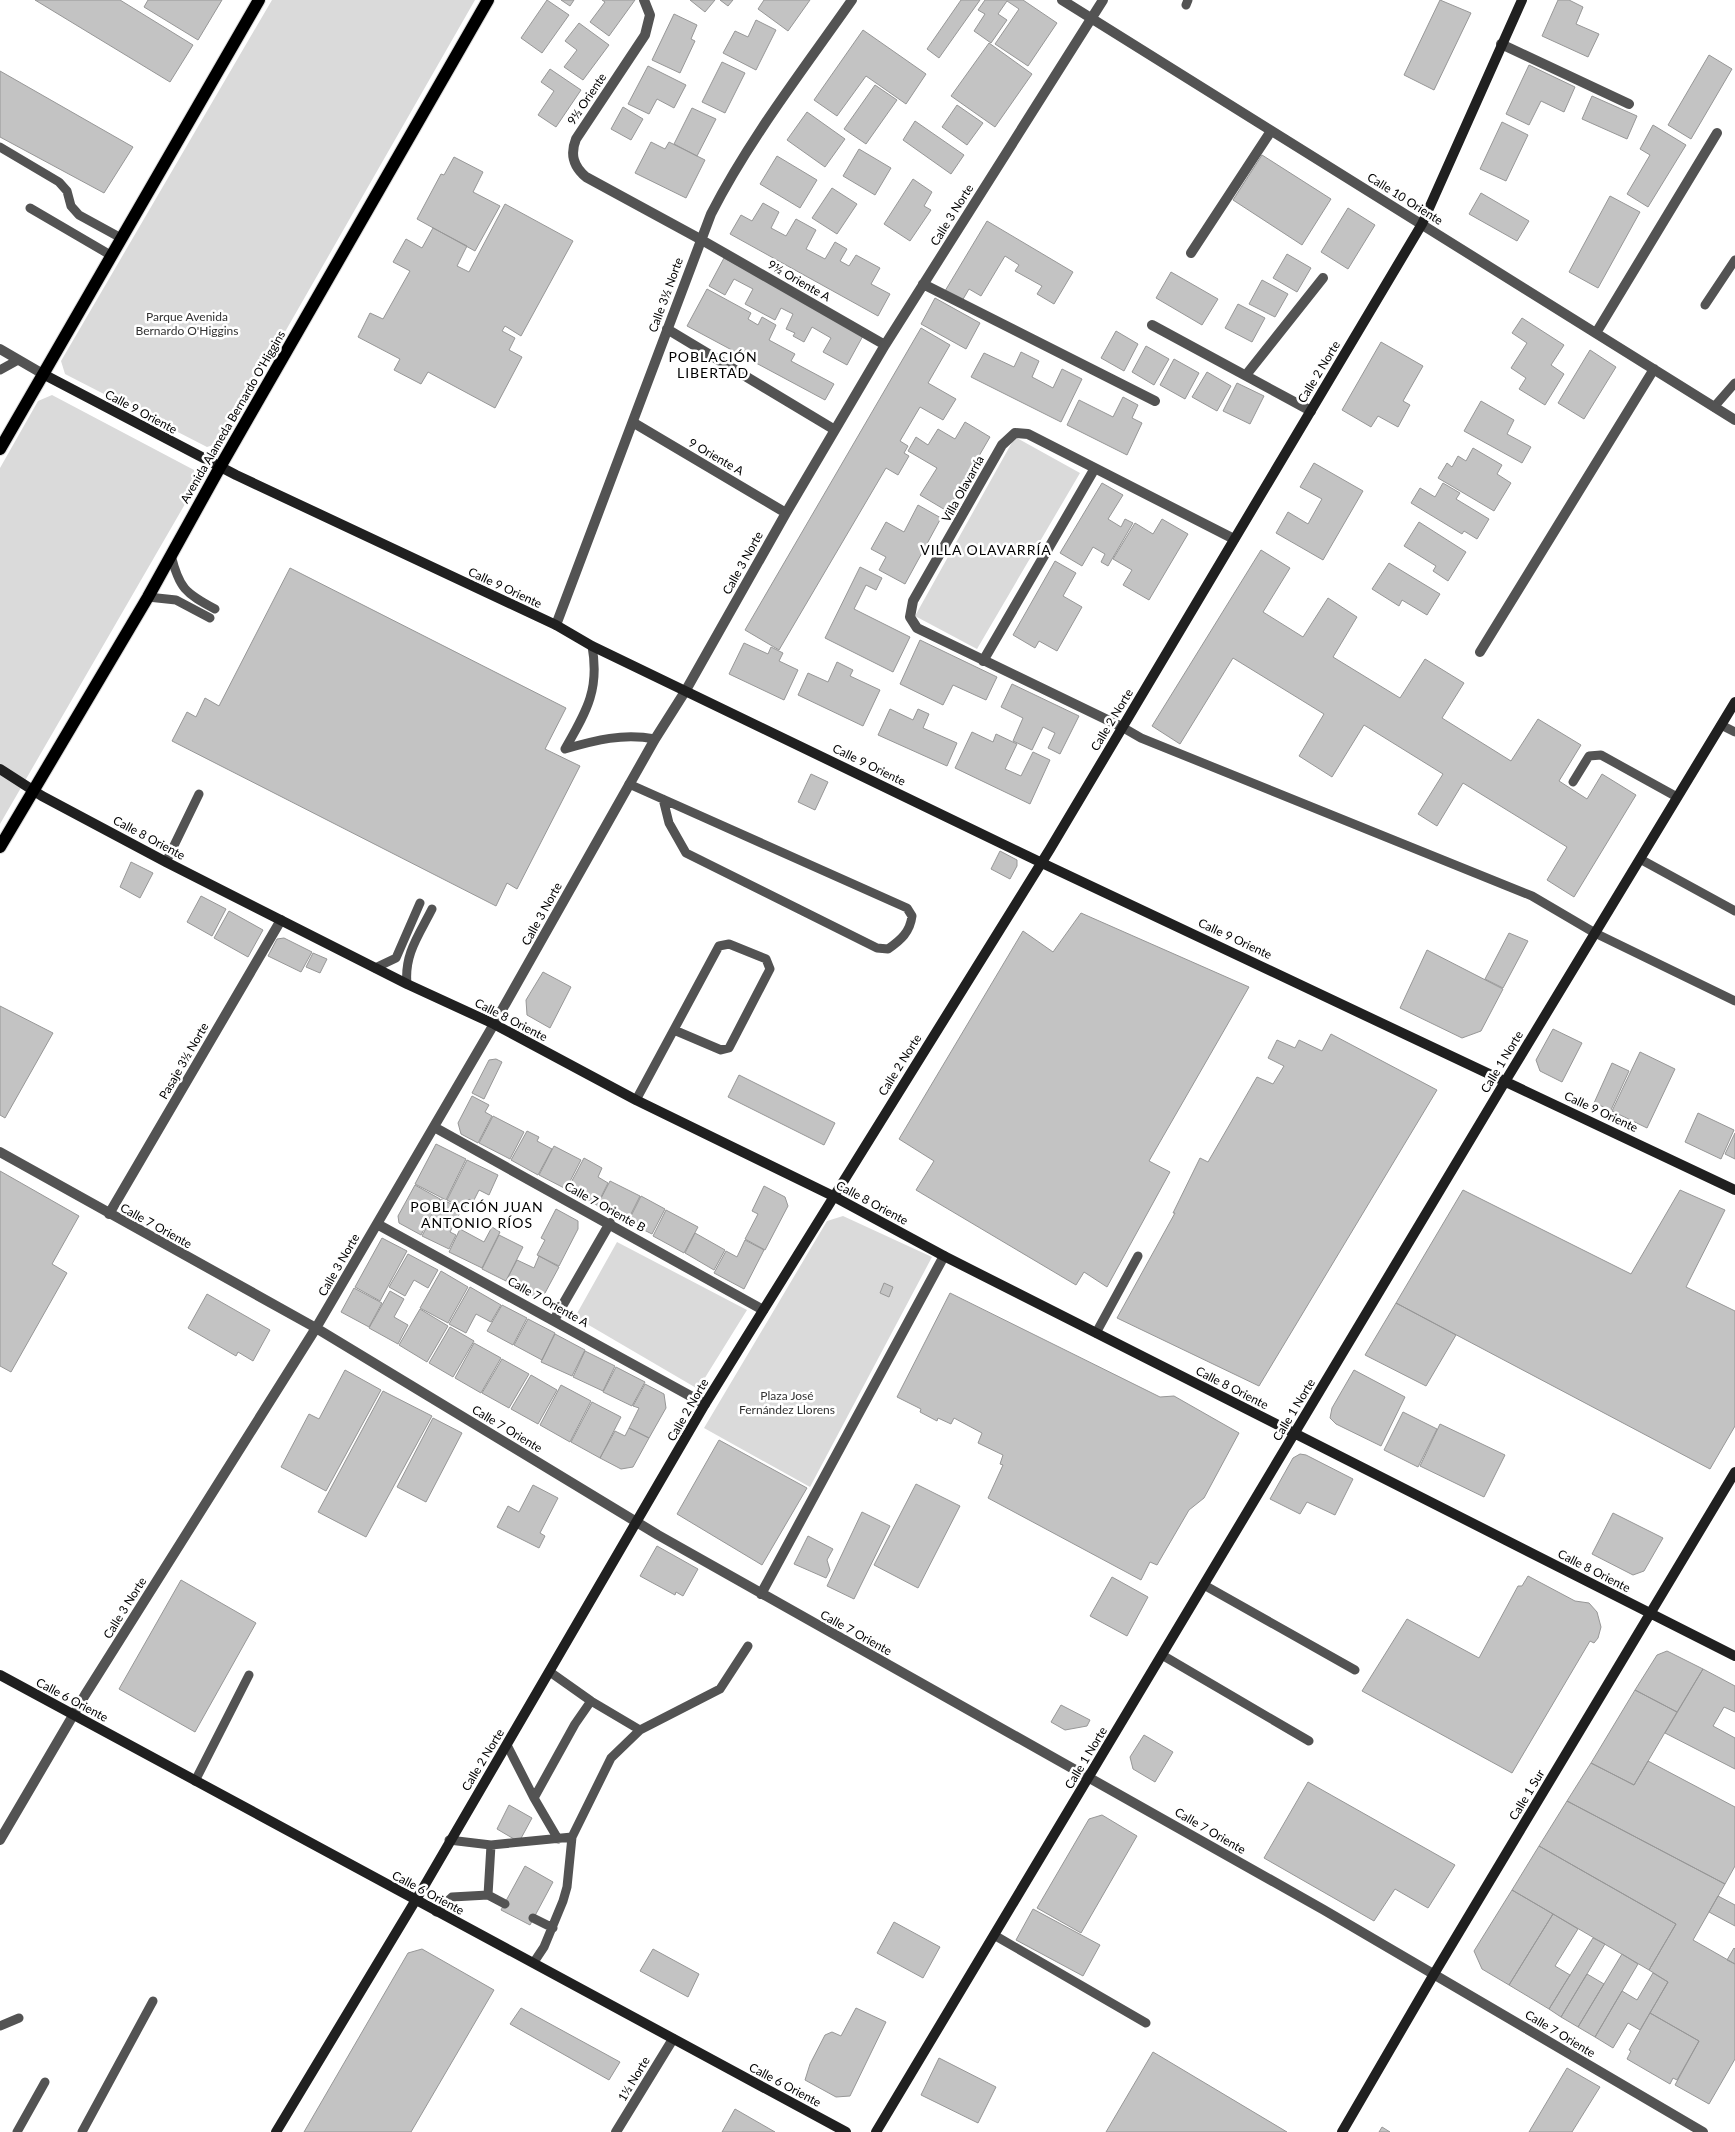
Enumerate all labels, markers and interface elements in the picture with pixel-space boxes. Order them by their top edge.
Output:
street label: 9½ Oriente [564,70,609,127]
street label: Calle 10 Oriente [1365,169,1446,228]
street label: Calle 3 Norte [927,181,976,248]
street label: Calle 3½ Norte [645,255,686,334]
street label: 9½ Oriente A [765,257,834,305]
park label: Parque Avenida Bernardo O'Higgins [136,309,239,338]
street label: Avenida Alameda Bernardo O'Higgins [177,328,288,506]
street label: Calle 2 Norte [1294,338,1343,406]
district label: POBLACIÓN LIBERTAD [668,348,758,381]
street label: Calle 9 Oriente [103,386,180,437]
street label: 9 Oriente A [686,435,747,479]
street label: Villa Olavarría [938,453,987,525]
street label: Calle 3 Norte [719,529,766,597]
district label: VILLA OLAVARRÍA [920,541,1052,558]
street label: Calle 9 Oriente [466,564,544,611]
street label: Calle 2 Norte [1087,686,1136,754]
street label: Calle 9 Oriente [830,740,908,789]
street label: Calle 8 Oriente [111,812,188,863]
street label: Calle 3 Norte [518,880,565,948]
street label: Calle 9 Oriente [1196,915,1274,962]
street label: Calle 8 Oriente [472,995,550,1044]
street label: Pasaje 3½ Norte [156,1020,212,1102]
street label: Calle 1 Norte [1477,1028,1526,1096]
street label: Calle 2 Norte [875,1031,924,1098]
street label: Calle 9 Oriente [1562,1088,1640,1135]
street label: Calle 8 Oriente [834,1177,911,1228]
street label: Calle 7 Oriente B [562,1178,649,1235]
district label: POBLACIÓN JUAN ANTONIO RÍOS [410,1198,544,1231]
street label: Calle 7 Oriente [118,1200,195,1251]
street label: Calle 3 Norte [315,1231,363,1299]
street label: Calle 7 Oriente A [505,1273,592,1330]
street label: Calle 8 Oriente [1193,1363,1271,1412]
street label: Calle 2 Norte [664,1376,712,1444]
street label: Calle 1 Norte [1269,1376,1318,1444]
park label: Plaza José Fernández Llorens [739,1388,835,1417]
street label: Calle 7 Oriente [469,1402,545,1455]
street label: Calle 8 Oriente [1555,1546,1633,1595]
street label: Calle 3 Norte [100,1574,149,1641]
street label: Calle 7 Oriente [818,1607,895,1658]
street label: Calle 6 Oriente [34,1674,111,1725]
street label: Calle 1 Norte [1061,1724,1110,1792]
street label: Calle 2 Norte [458,1726,507,1794]
street label: Calle 1 Sur [1506,1766,1548,1823]
street label: Calle 7 Oriente [1172,1804,1248,1857]
street label: Calle 6 Oriente [390,1867,467,1918]
street label: Calle 7 Oriente [1522,2007,1598,2060]
street label: 1½ Norte [614,2054,653,2104]
street label: Calle 6 Oriente [747,2059,824,2110]

